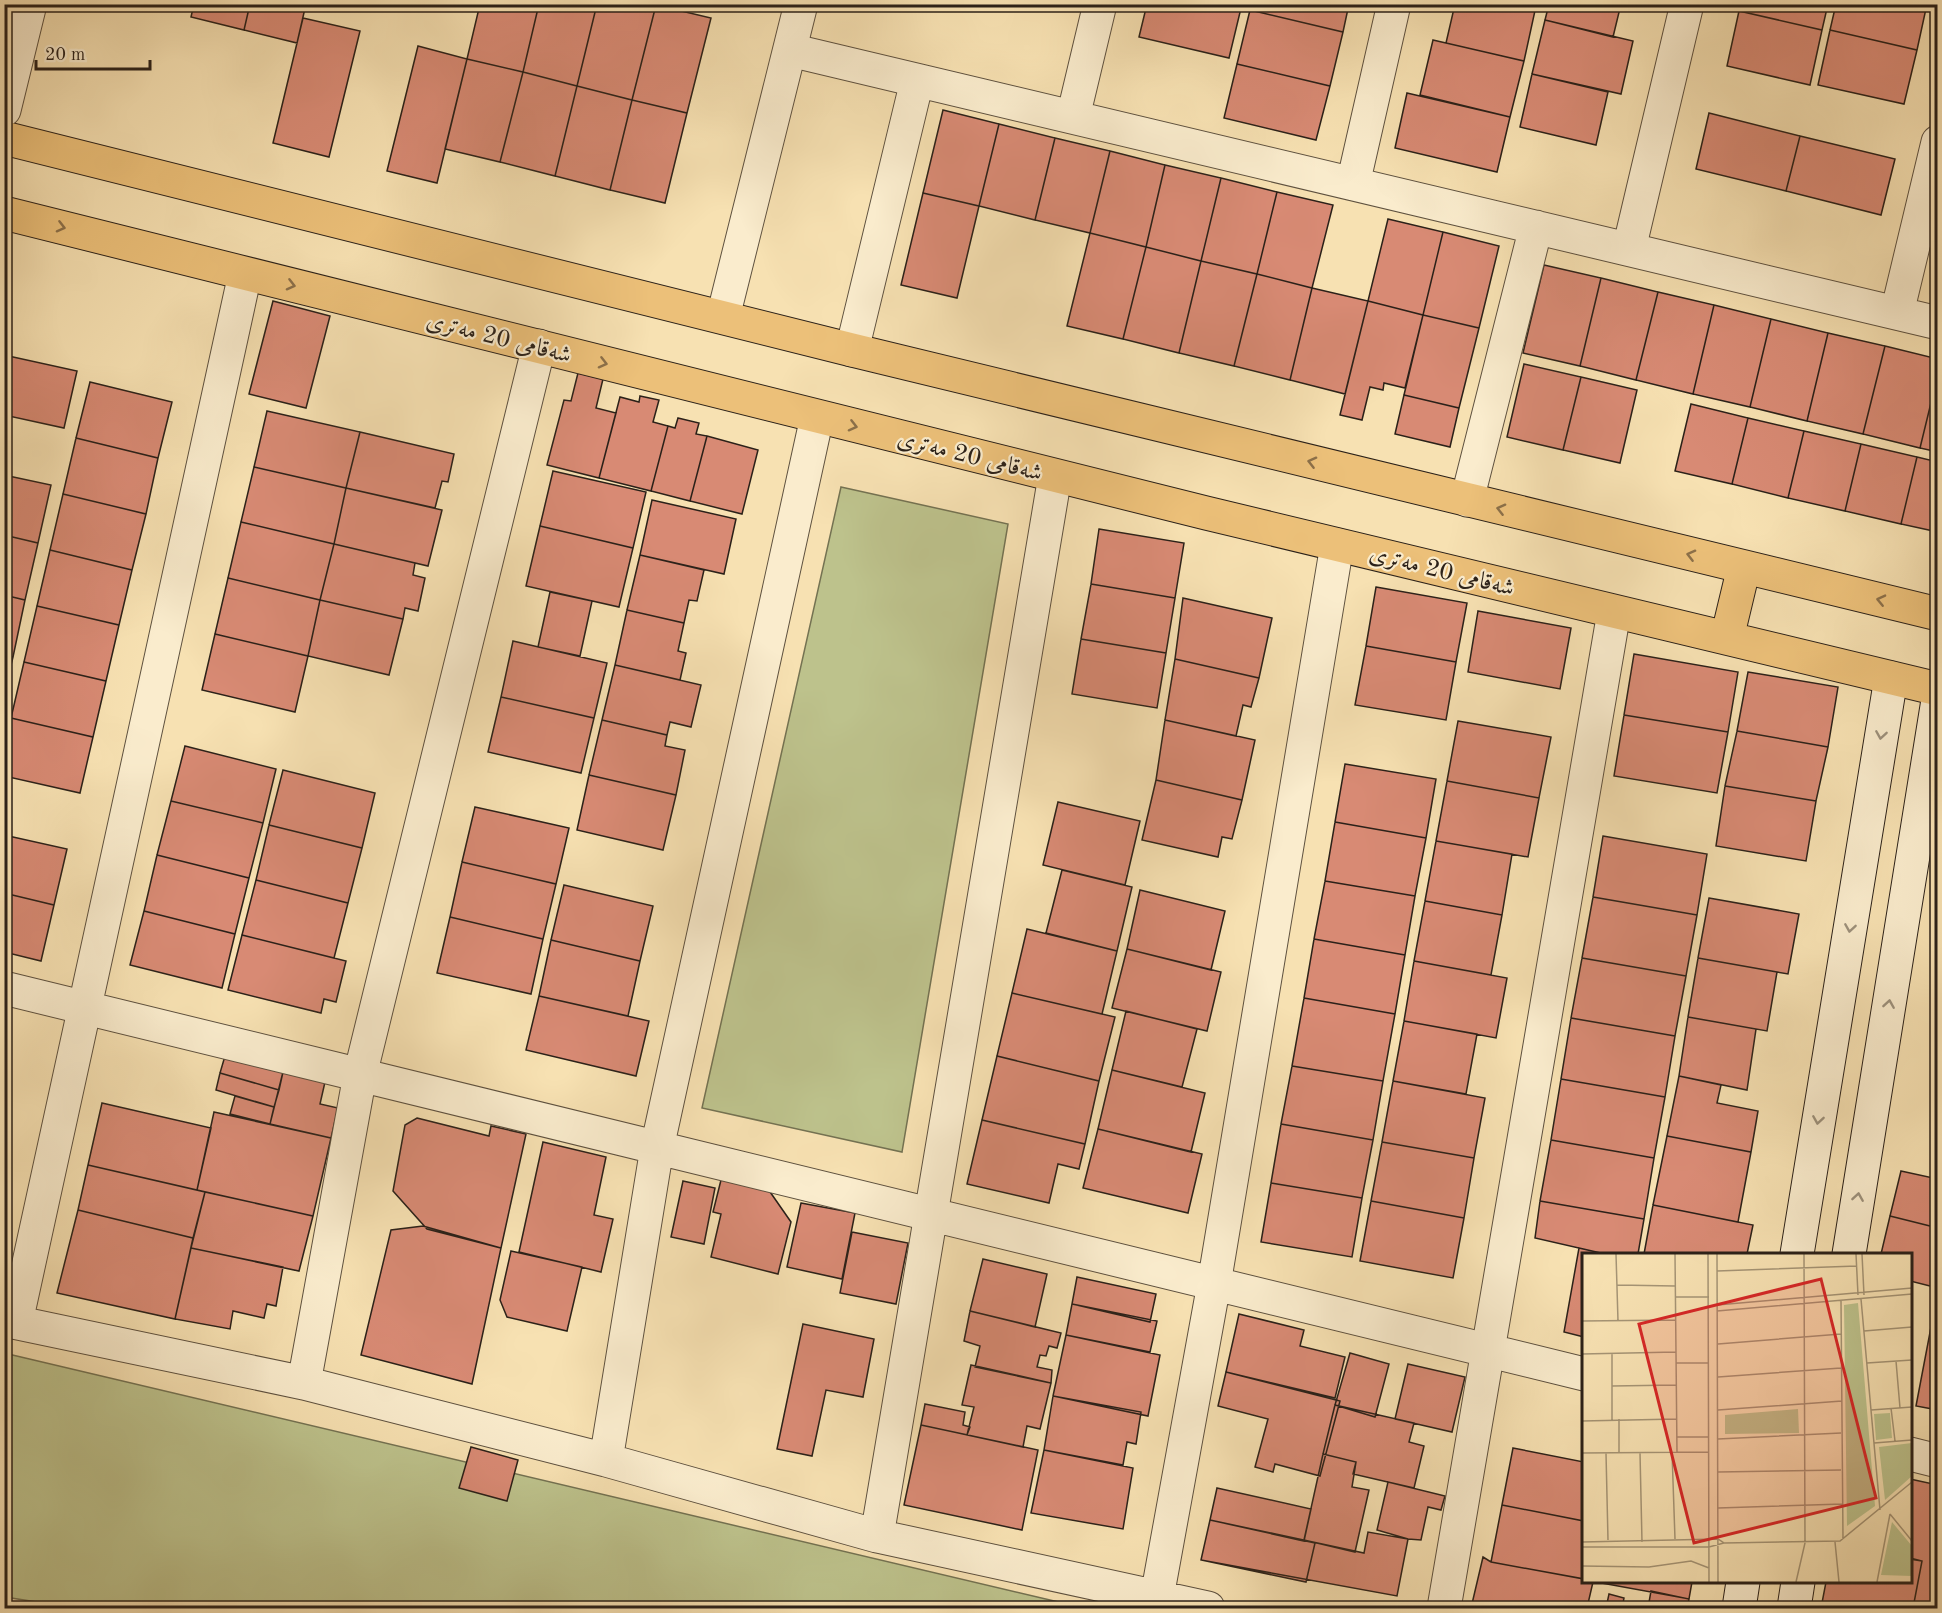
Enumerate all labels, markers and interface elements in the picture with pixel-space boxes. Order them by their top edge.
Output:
scale bar [36,33,150,71]
text: 20 m [45,46,85,64]
one-way arrow [56,220,66,233]
one-way arrow [286,278,296,291]
street label: شەقامی 20 مەتری [423,309,574,369]
one-way arrow [597,355,607,368]
one-way arrow [847,419,857,432]
street label: شەقامی 20 مەتری [894,427,1045,487]
one-way arrow [1307,457,1317,470]
one-way arrow [1497,503,1507,516]
street label: شەقامی 20 مەتری [1366,542,1517,602]
one-way arrow [1686,549,1696,562]
one-way arrow [1876,595,1886,608]
one-way arrow [1876,731,1888,740]
one-way arrow [1844,922,1857,932]
one-way arrow [1882,1000,1895,1010]
one-way arrow [1813,1116,1825,1125]
one-way arrow [1852,1192,1864,1201]
inset map [1582,1253,1912,1583]

